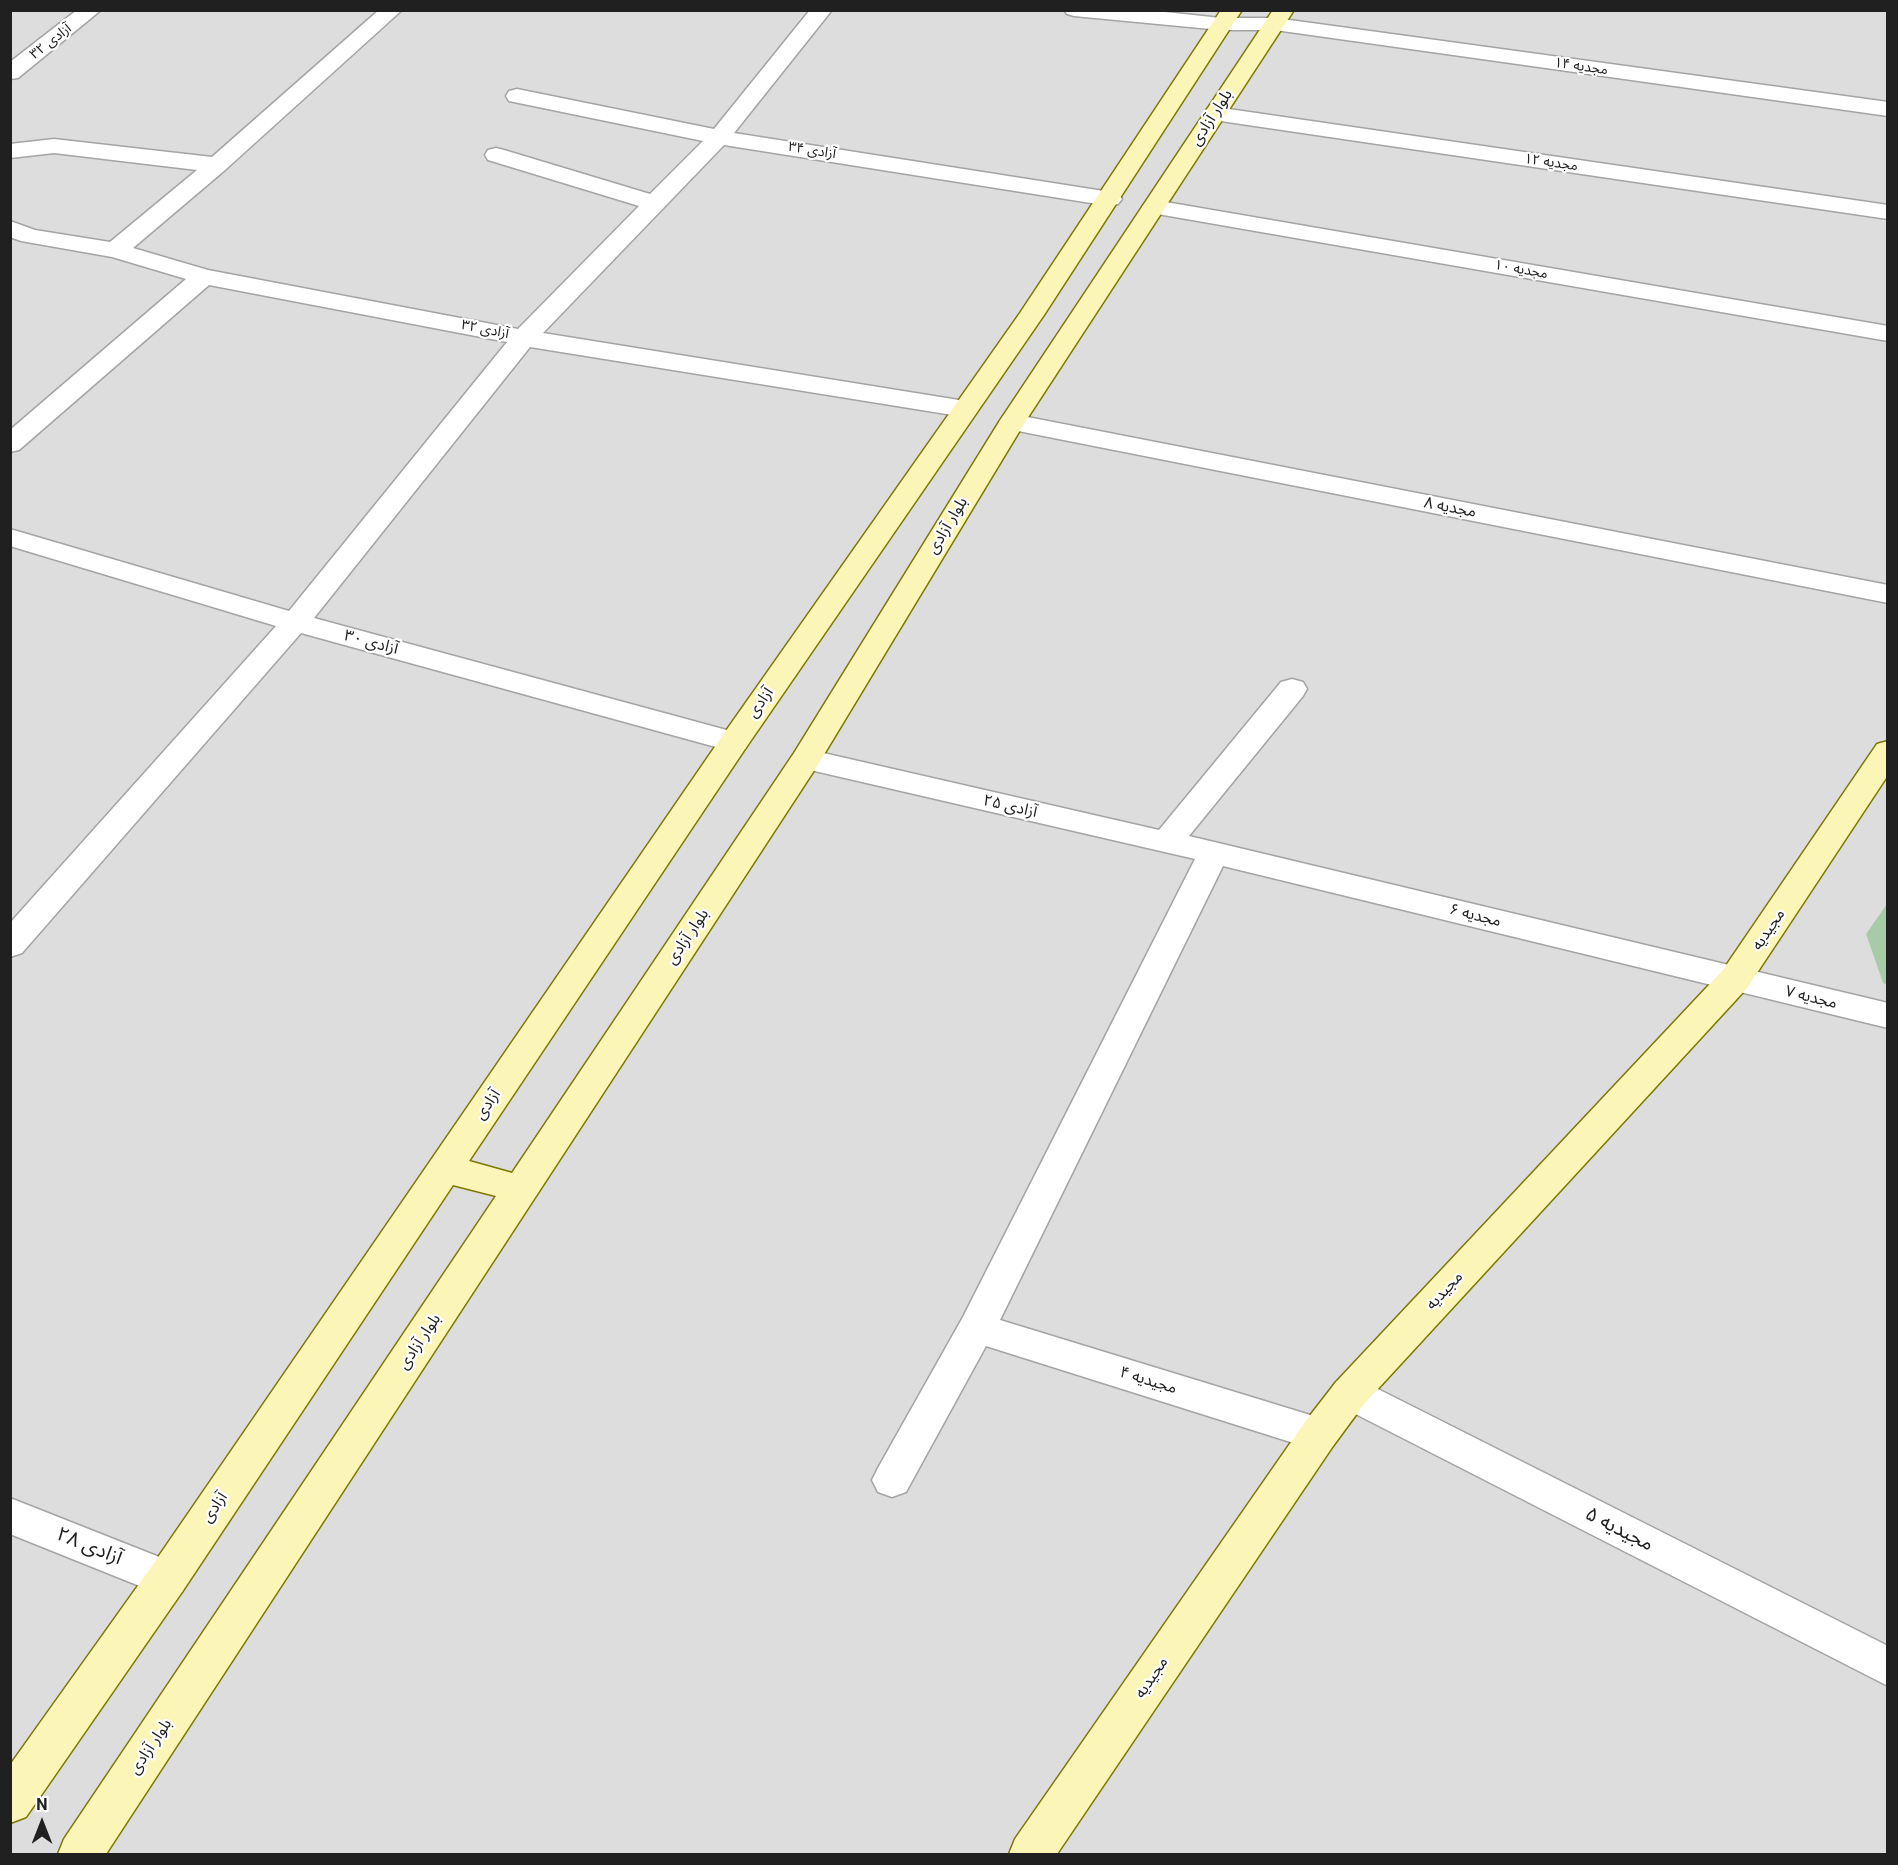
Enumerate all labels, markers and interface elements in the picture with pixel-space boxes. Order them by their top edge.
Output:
street label: آزادی ۳۲ [27,21,75,63]
street label: مجدیه ۱۴ [1553,55,1609,79]
street label: بلوار آزادی [1187,86,1237,150]
street label: آزادی ۳۴ [787,139,837,163]
street label: مجدیه ۱۲ [1523,151,1579,175]
street label: مجدیه ۱۰ [1493,257,1549,283]
street label: آزادی ۳۲ [460,317,510,343]
street label: بلوار آزادی [924,494,972,558]
street label: مجدیه ۸ [1422,494,1478,522]
street label: آزادی ۳۰ [342,627,400,659]
street label: آزادی [744,684,778,722]
street label: آزادی ۲۵ [981,791,1039,823]
street label: مجدیه ۶ [1447,900,1503,932]
street label: بلوار آزادی [662,905,714,969]
street label: مجیدیه [1748,906,1790,954]
street label: مجدیه ۷ [1783,982,1839,1014]
street label: آزادی [471,1086,505,1124]
street label: مجیدیه [1422,1268,1468,1314]
street label: بلوار آزادی [394,1310,446,1374]
street label: مجیدیه ۴ [1117,1363,1179,1399]
street label: آزادی [198,1489,232,1527]
street label: مجیدیه ۵ [1581,1503,1657,1557]
street label: آزادی ۲۸ [53,1523,125,1571]
street label: مجیدیه [1131,1654,1173,1702]
street label: بلوار آزادی [125,1715,177,1779]
north arrow [12,1793,72,1853]
text: N [36,1795,48,1814]

